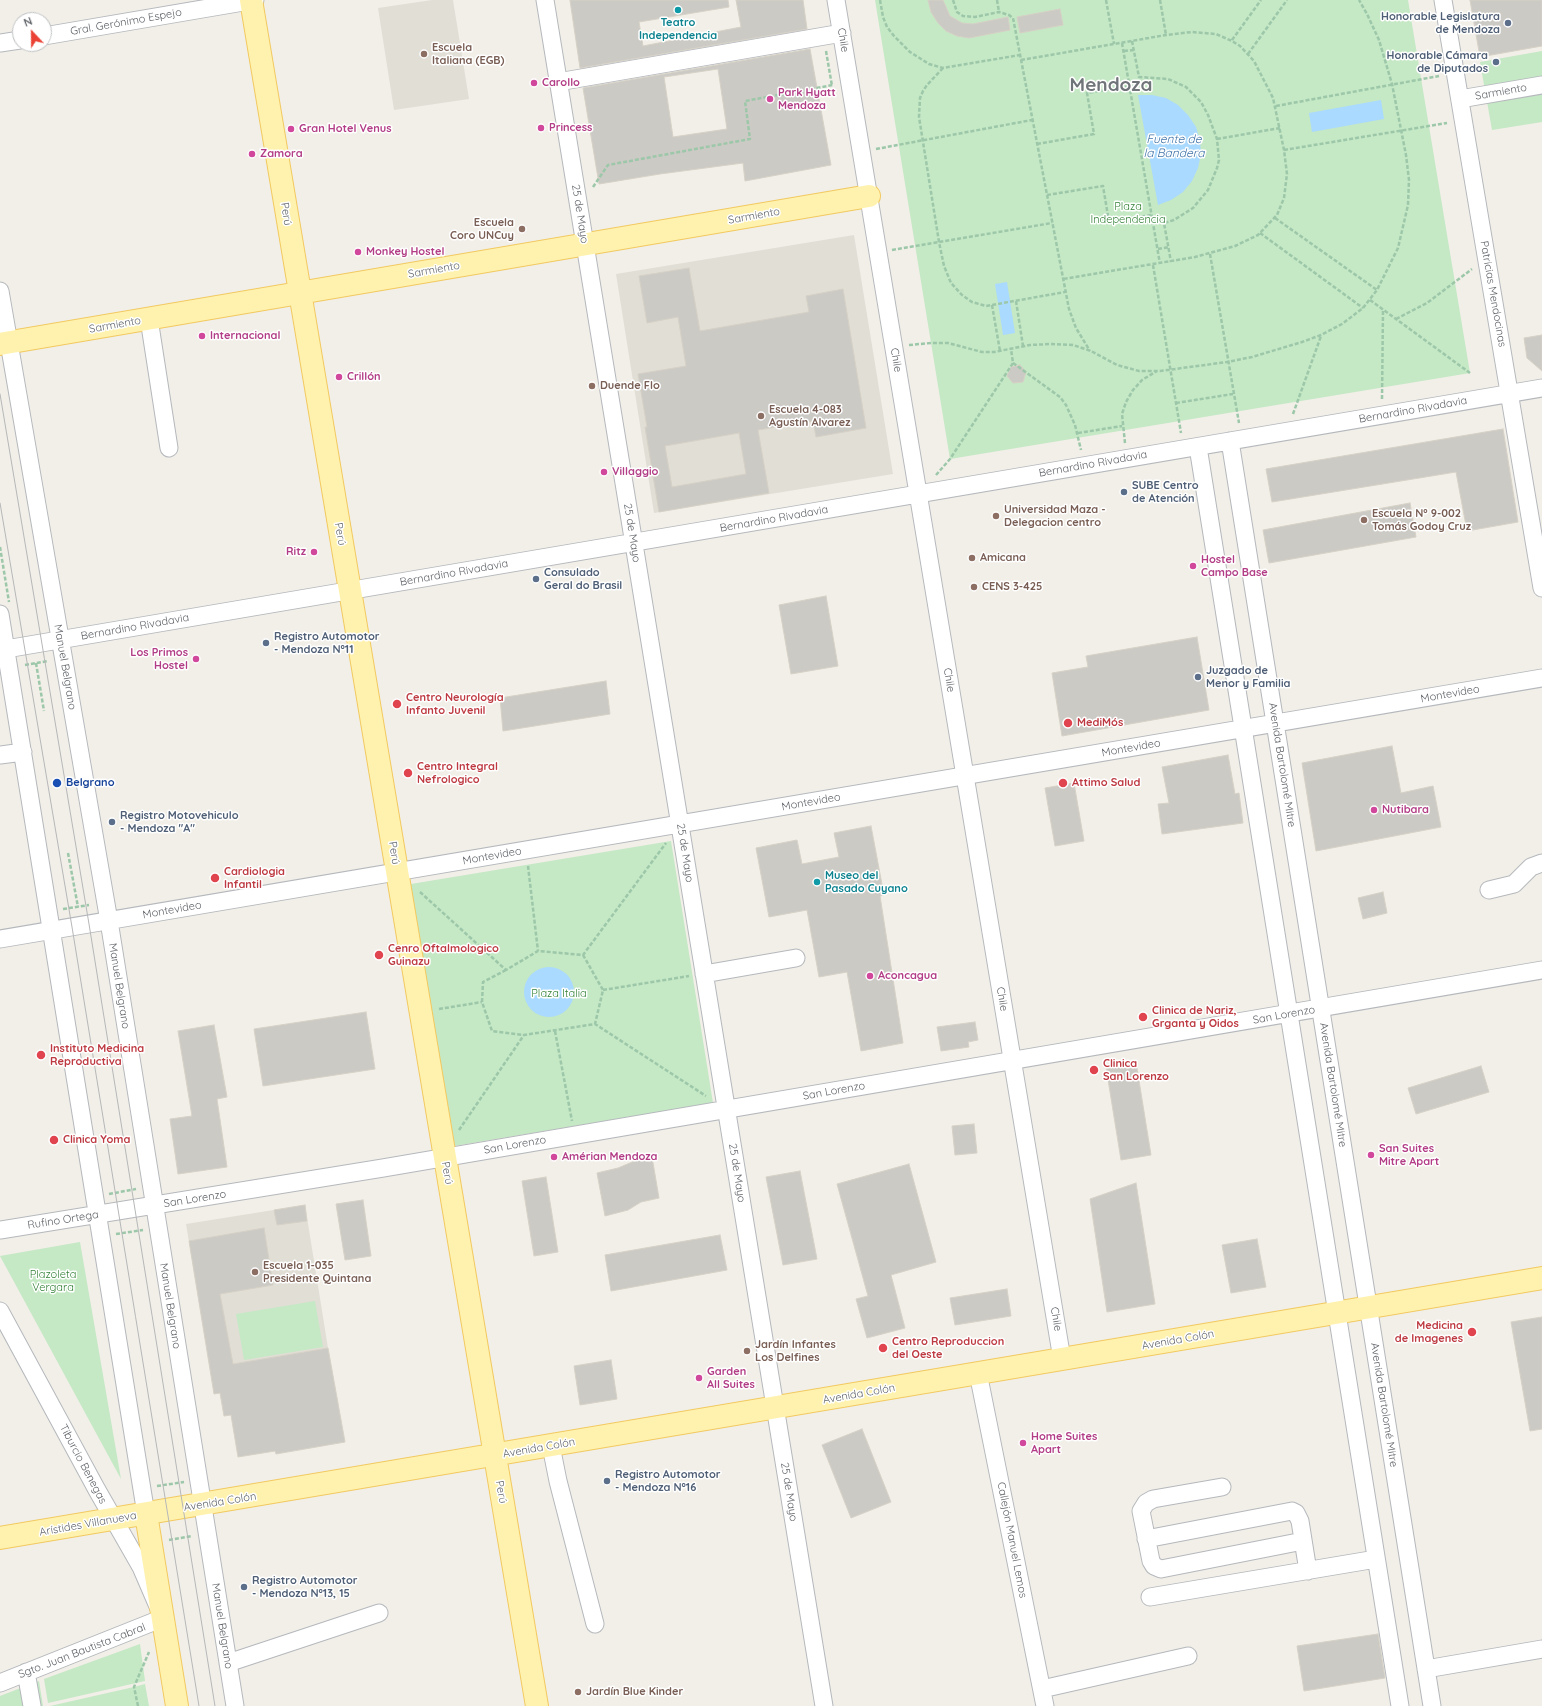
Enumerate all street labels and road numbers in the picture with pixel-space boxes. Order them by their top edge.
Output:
street label: Gral. Gerónimo Espejo [69,6,183,38]
street label: Chile [835,27,851,53]
street label: Sarmiento [1474,81,1528,103]
street label: 25 de Mayo [569,184,591,244]
street label: Perú [278,202,294,226]
street label: Sarmiento [727,205,781,227]
street label: Patricias Mendocinas [1477,240,1509,348]
street label: Sarmiento [407,259,461,281]
street label: Sarmiento [88,314,142,336]
street label: Chile [888,347,904,373]
street label: Bernardino Rivadavia [1358,394,1468,426]
street label: Bernardino Rivadavia [1038,448,1148,480]
street label: 25 de Mayo [621,503,643,563]
street label: Bernardino Rivadavia [719,503,829,535]
street label: Perú [331,521,349,547]
street label: Bernardino Rivadavia [399,557,509,589]
street label: Bernardino Rivadavia [80,611,190,643]
street label: Manuel Belgrano [51,623,79,711]
street label: Chile [941,667,957,693]
street label: Montevideo [1419,682,1481,706]
street label: Avenida Bartolomé Mitre [1266,702,1298,828]
street label: Montevideo [1100,736,1162,760]
street label: Montevideo [780,790,842,814]
street label: 25 de Mayo [674,823,696,883]
street label: Perú [386,841,402,865]
street label: Montevideo [461,844,523,868]
street label: Montevideo [141,898,203,922]
street label: Manuel Belgrano [106,942,132,1030]
street label: Chile [994,986,1010,1012]
street label: San Lorenzo [1252,1003,1316,1027]
street label: Avenida Bartolomé Mitre [1317,1022,1349,1148]
street label: San Lorenzo [802,1079,866,1103]
street label: San Lorenzo [483,1133,547,1157]
street label: 25 de Mayo [726,1143,748,1203]
street label: Perú [438,1160,456,1186]
street label: San Lorenzo [163,1188,227,1210]
street label: Rufino Ortega [27,1208,99,1232]
street label: Manuel Belgrano [157,1262,183,1350]
street label: Chile [1048,1306,1064,1332]
street label: Avenida Colón [1141,1327,1215,1353]
street label: Avenida Bartolomé Mitre [1368,1342,1400,1468]
street label: Avenida Colón [822,1381,896,1407]
street label: Tiburcio Benegas [56,1422,110,1506]
street label: Avenida Colón [502,1435,576,1461]
street label: 25 de Mayo [778,1462,800,1522]
street label: Perú [492,1479,510,1505]
street label: Callejón Manuel Lemos [994,1481,1030,1599]
street label: Avenida Colón [183,1490,257,1514]
street label: Arístides Villanueva [38,1509,138,1539]
street label: Manuel Belgrano [209,1582,235,1670]
street label: Sgto. Juan Bautista Cabral [16,1621,148,1681]

